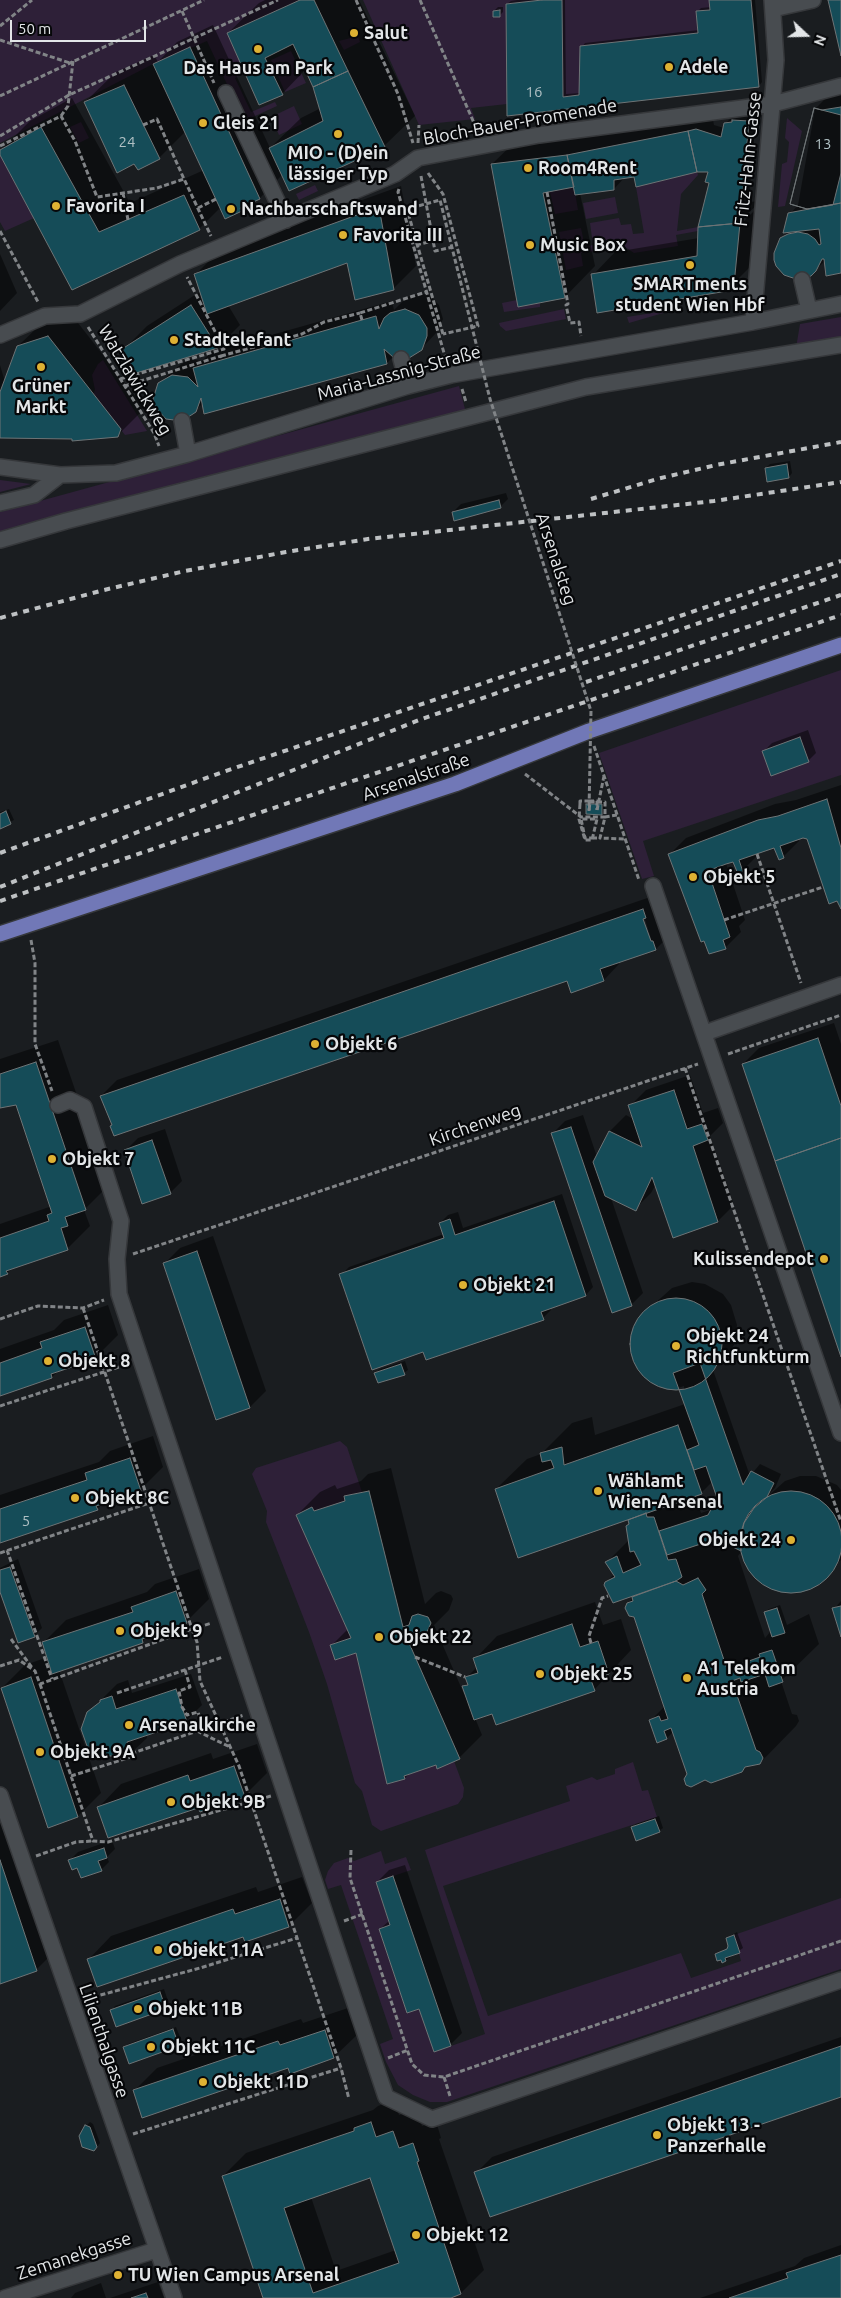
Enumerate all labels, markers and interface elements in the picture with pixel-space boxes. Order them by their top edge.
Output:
scale bar [12,10,149,42]
north arrow [781,10,831,60]
text: 50 m [18,20,51,37]
place label: Salut [364,22,408,44]
marker: Salut [348,27,360,39]
text: N [811,33,829,48]
marker: Das Haus am Park [252,43,264,55]
place label: Adele [679,56,728,78]
place label: Das Haus am Park [183,57,333,79]
marker: Adele [663,61,675,73]
house number: 16 [526,83,542,101]
street label: Fritz-Hahn-Gasse [730,91,766,227]
street label: Bloch-Bauer-Promenade [421,94,619,150]
place label: Gleis 21 [213,112,279,134]
marker: Gleis 21 [197,117,209,129]
marker: MIO - (D)ein lässiger Typ [332,128,344,140]
house number: 24 [119,133,135,151]
house number: 13 [815,135,831,153]
place label: MIO - (D)ein lässiger Typ [287,142,389,184]
place label: Room4Rent [538,157,637,179]
marker: Room4Rent [522,162,534,174]
place label: Favorita I [66,195,145,217]
place label: Nachbarschaftswand [241,198,418,220]
marker: Favorita I [50,200,62,212]
marker: Nachbarschaftswand [225,203,237,215]
place label: Favorita III [353,224,443,246]
marker: Favorita III [337,229,349,241]
place label: Music Box [540,234,625,256]
marker: Music Box [524,239,536,251]
marker: SMARTments student Wien Hbf [684,259,696,271]
place label: SMARTments student Wien Hbf [615,273,765,316]
street label: Watzlawickweg [94,321,176,439]
place label: Stadtelefant [184,329,291,351]
marker: Stadtelefant [168,334,180,346]
street label: Maria-Lassnig-Straße [315,341,483,405]
marker: Grüner Markt [35,361,47,373]
place label: Grüner Markt [12,375,70,418]
street label: Arsenalsteg [531,510,581,608]
street label: Arsenalstraße [359,749,473,805]
place label: Objekt 5 [703,866,775,888]
marker: Objekt 5 [687,871,699,883]
place label: Objekt 6 [325,1033,397,1055]
marker: Objekt 6 [309,1038,321,1050]
street label: Kirchenweg [426,1099,524,1151]
place label: Objekt 7 [62,1148,134,1170]
marker: Objekt 7 [46,1153,58,1165]
place label: Kulissendepot [693,1248,814,1270]
marker: Kulissendepot [818,1253,830,1265]
place label: Objekt 21 [473,1274,556,1296]
marker: Objekt 21 [457,1279,469,1291]
place label: Objekt 24 Richtfunkturm [686,1325,810,1368]
marker: Objekt 24 Richtfunkturm [670,1340,682,1352]
place label: Objekt 8 [58,1350,130,1372]
marker: Objekt 8 [42,1355,54,1367]
place label: Wählamt Wien-Arsenal [608,1470,722,1512]
marker: Wählamt Wien-Arsenal [592,1485,604,1497]
place label: Objekt 8C [85,1487,169,1509]
marker: Objekt 8C [69,1492,81,1504]
house number: 5 [22,1512,30,1530]
place label: Objekt 24 [698,1529,781,1551]
marker: Objekt 24 [785,1534,797,1546]
place label: Objekt 9 [130,1620,202,1642]
marker: Objekt 9 [114,1625,126,1637]
place label: Objekt 22 [389,1626,472,1648]
marker: Objekt 22 [373,1631,385,1643]
place label: A1 Telekom Austria [697,1657,796,1700]
place label: Objekt 25 [550,1663,633,1685]
marker: Objekt 25 [534,1668,546,1680]
marker: A1 Telekom Austria [681,1672,693,1684]
place label: Arsenalkirche [139,1714,256,1736]
marker: Arsenalkirche [123,1719,135,1731]
place label: Objekt 9A [50,1741,135,1763]
marker: Objekt 9A [34,1746,46,1758]
place label: Objekt 9B [181,1791,265,1813]
marker: Objekt 9B [165,1796,177,1808]
place label: Objekt 11A [168,1939,263,1961]
marker: Objekt 11A [152,1944,164,1956]
street label: Lilienthalgasse [74,1981,134,2101]
place label: Objekt 11B [148,1998,243,2020]
marker: Objekt 11B [132,2003,144,2015]
place label: Objekt 11C [161,2036,255,2058]
marker: Objekt 11C [145,2041,157,2053]
place label: Objekt 11D [213,2071,309,2093]
marker: Objekt 11D [197,2076,209,2088]
place label: Objekt 13 - Panzerhalle [667,2114,766,2156]
marker: Objekt 13 - Panzerhalle [651,2129,663,2141]
place label: Objekt 12 [426,2224,509,2246]
street label: Zemanekgasse [14,2227,134,2285]
marker: Objekt 12 [410,2229,422,2241]
place label: TU Wien Campus Arsenal [128,2264,339,2286]
marker: TU Wien Campus Arsenal [112,2269,124,2281]

